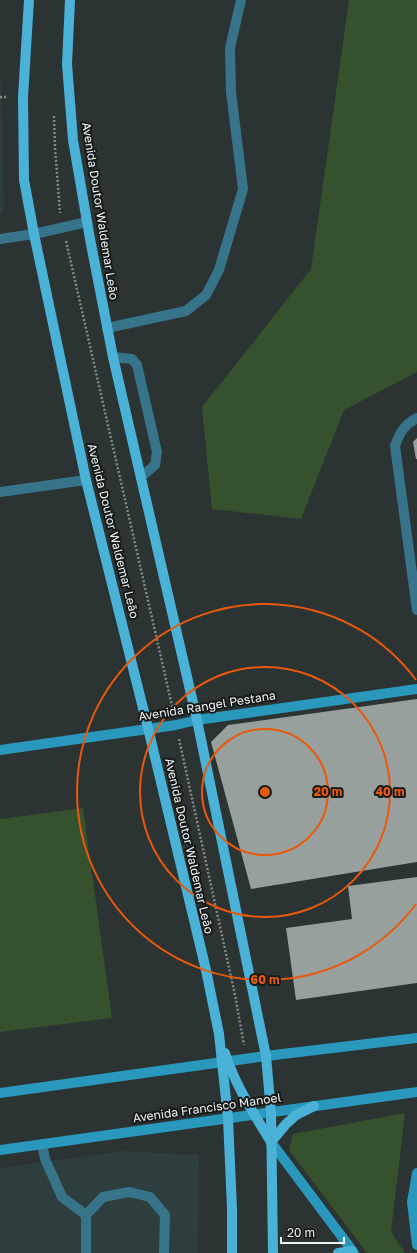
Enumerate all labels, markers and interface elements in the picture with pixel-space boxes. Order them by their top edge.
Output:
street label: Avenida Doutor Waldemar Leão [79,121,122,301]
street label: Avenida Doutor Waldemar Leão [84,442,142,620]
street label: Avenida Rangel Pestana [137,687,277,724]
street label: Avenida Doutor Waldemar Leão [162,757,217,935]
text: 20 m [314,784,342,799]
text: 40 m [376,784,404,799]
centre of rings [258,785,272,799]
text: 60 m [251,972,279,987]
street label: Avenida Francisco Manoel [132,1090,282,1125]
scale bar [281,1219,344,1245]
text: 20 m [287,1225,315,1240]

